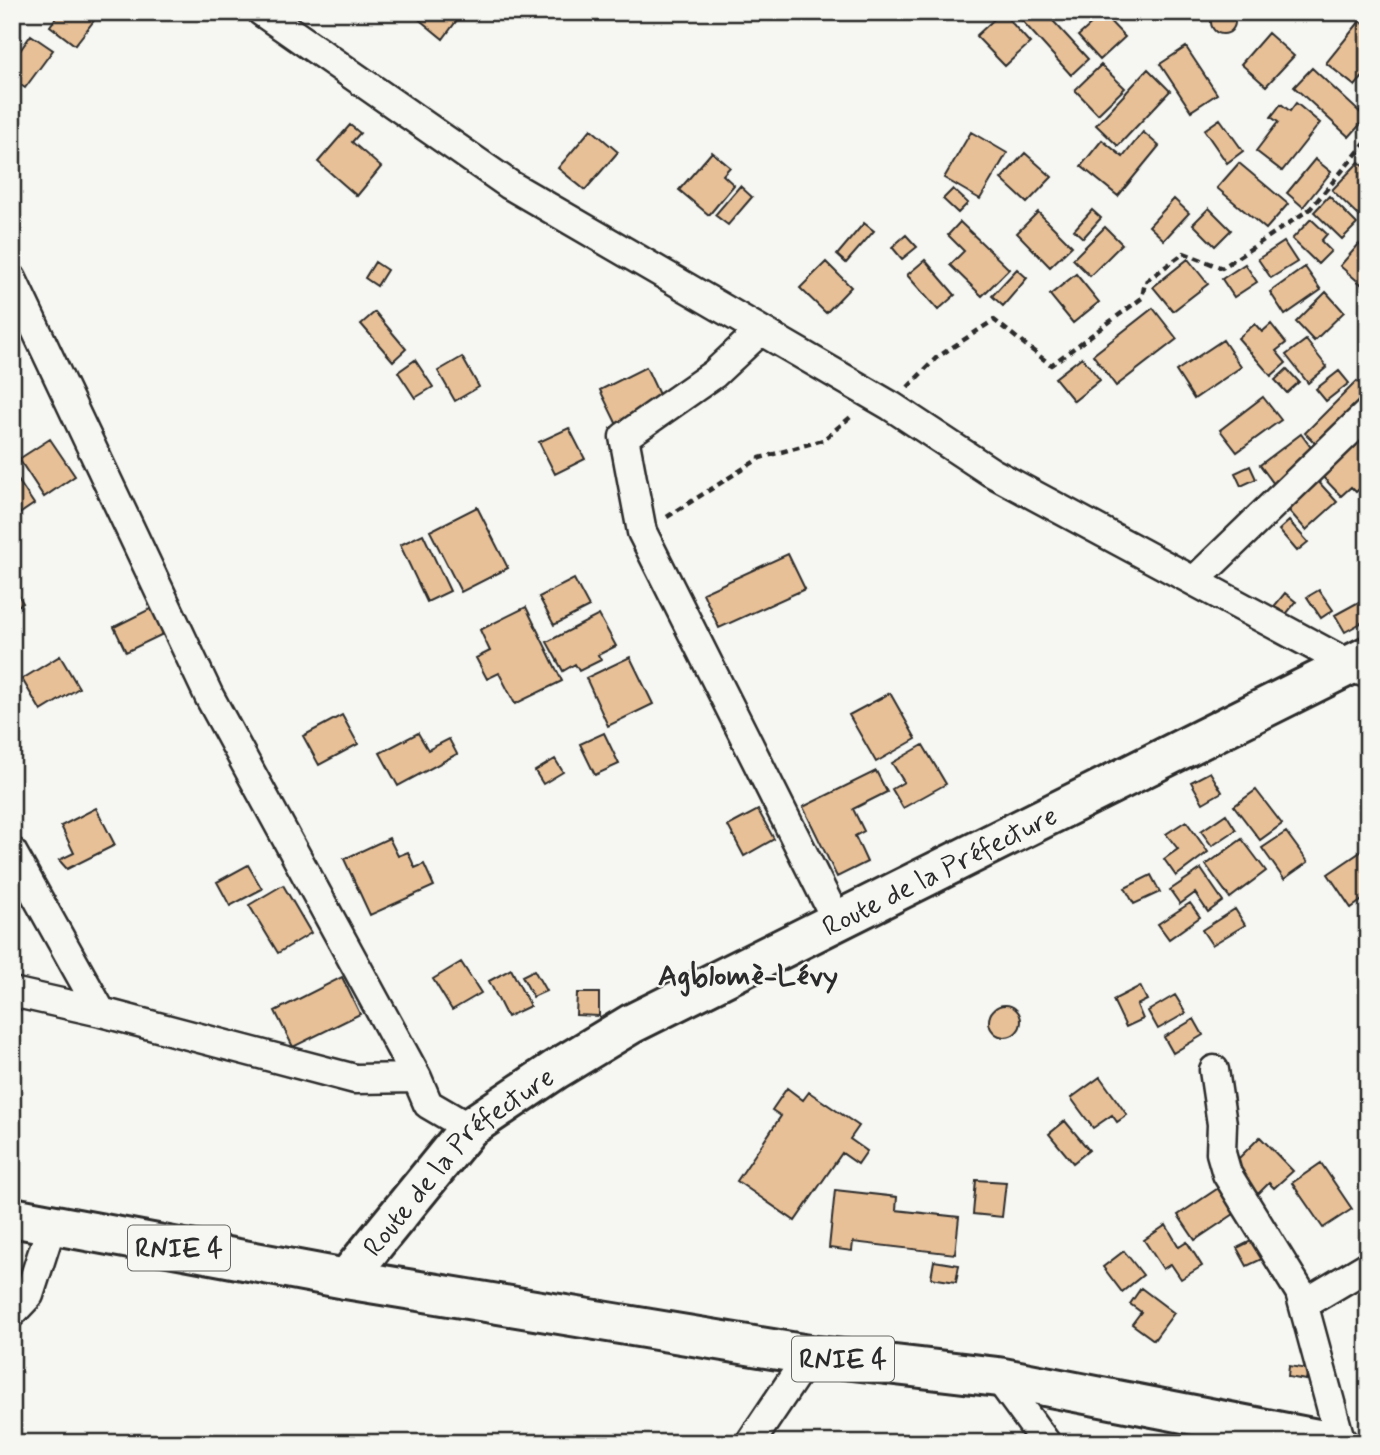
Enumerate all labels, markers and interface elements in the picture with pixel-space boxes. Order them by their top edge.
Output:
street label: Route de la Préfecture [817,798,1064,946]
district label: Agblomè-Lévy [658,957,838,997]
street label: Route de la Préfecture [356,1060,562,1265]
road number: RNIE 4 [128,1226,230,1270]
road number: RNIE 4 [792,1336,894,1382]

